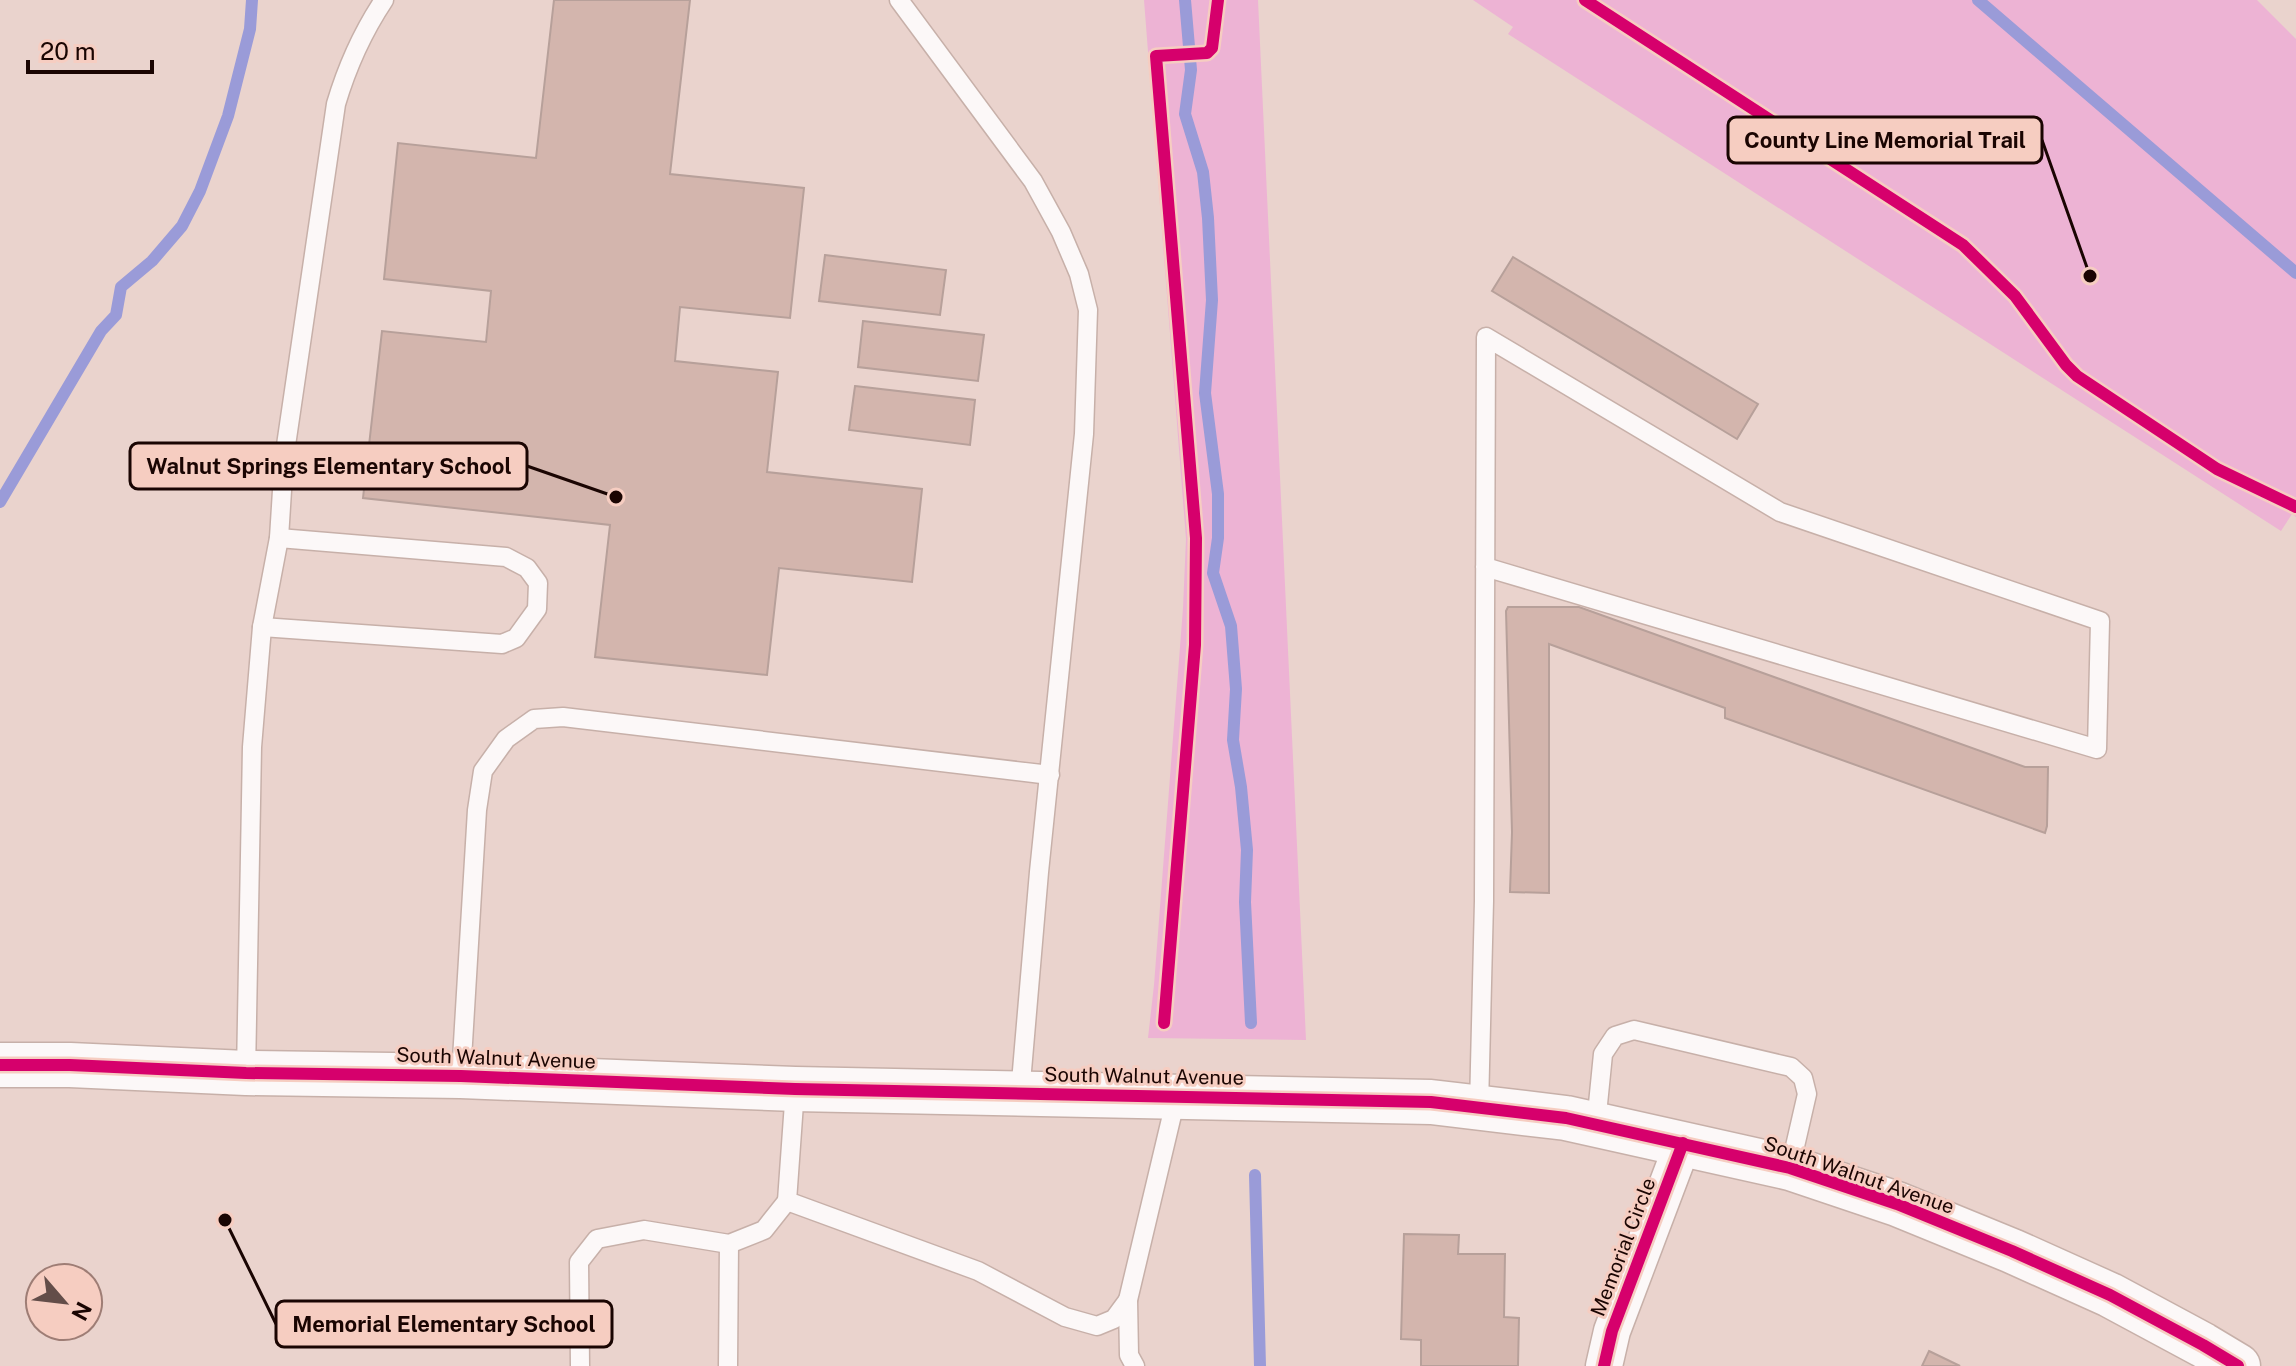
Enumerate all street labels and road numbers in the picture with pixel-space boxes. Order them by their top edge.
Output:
street label: South Walnut Avenue [396,1043,596,1073]
street label: South Walnut Avenue [1044,1062,1244,1090]
street label: South Walnut Avenue [1761,1131,1957,1219]
street label: Memorial Circle [1586,1174,1660,1320]

